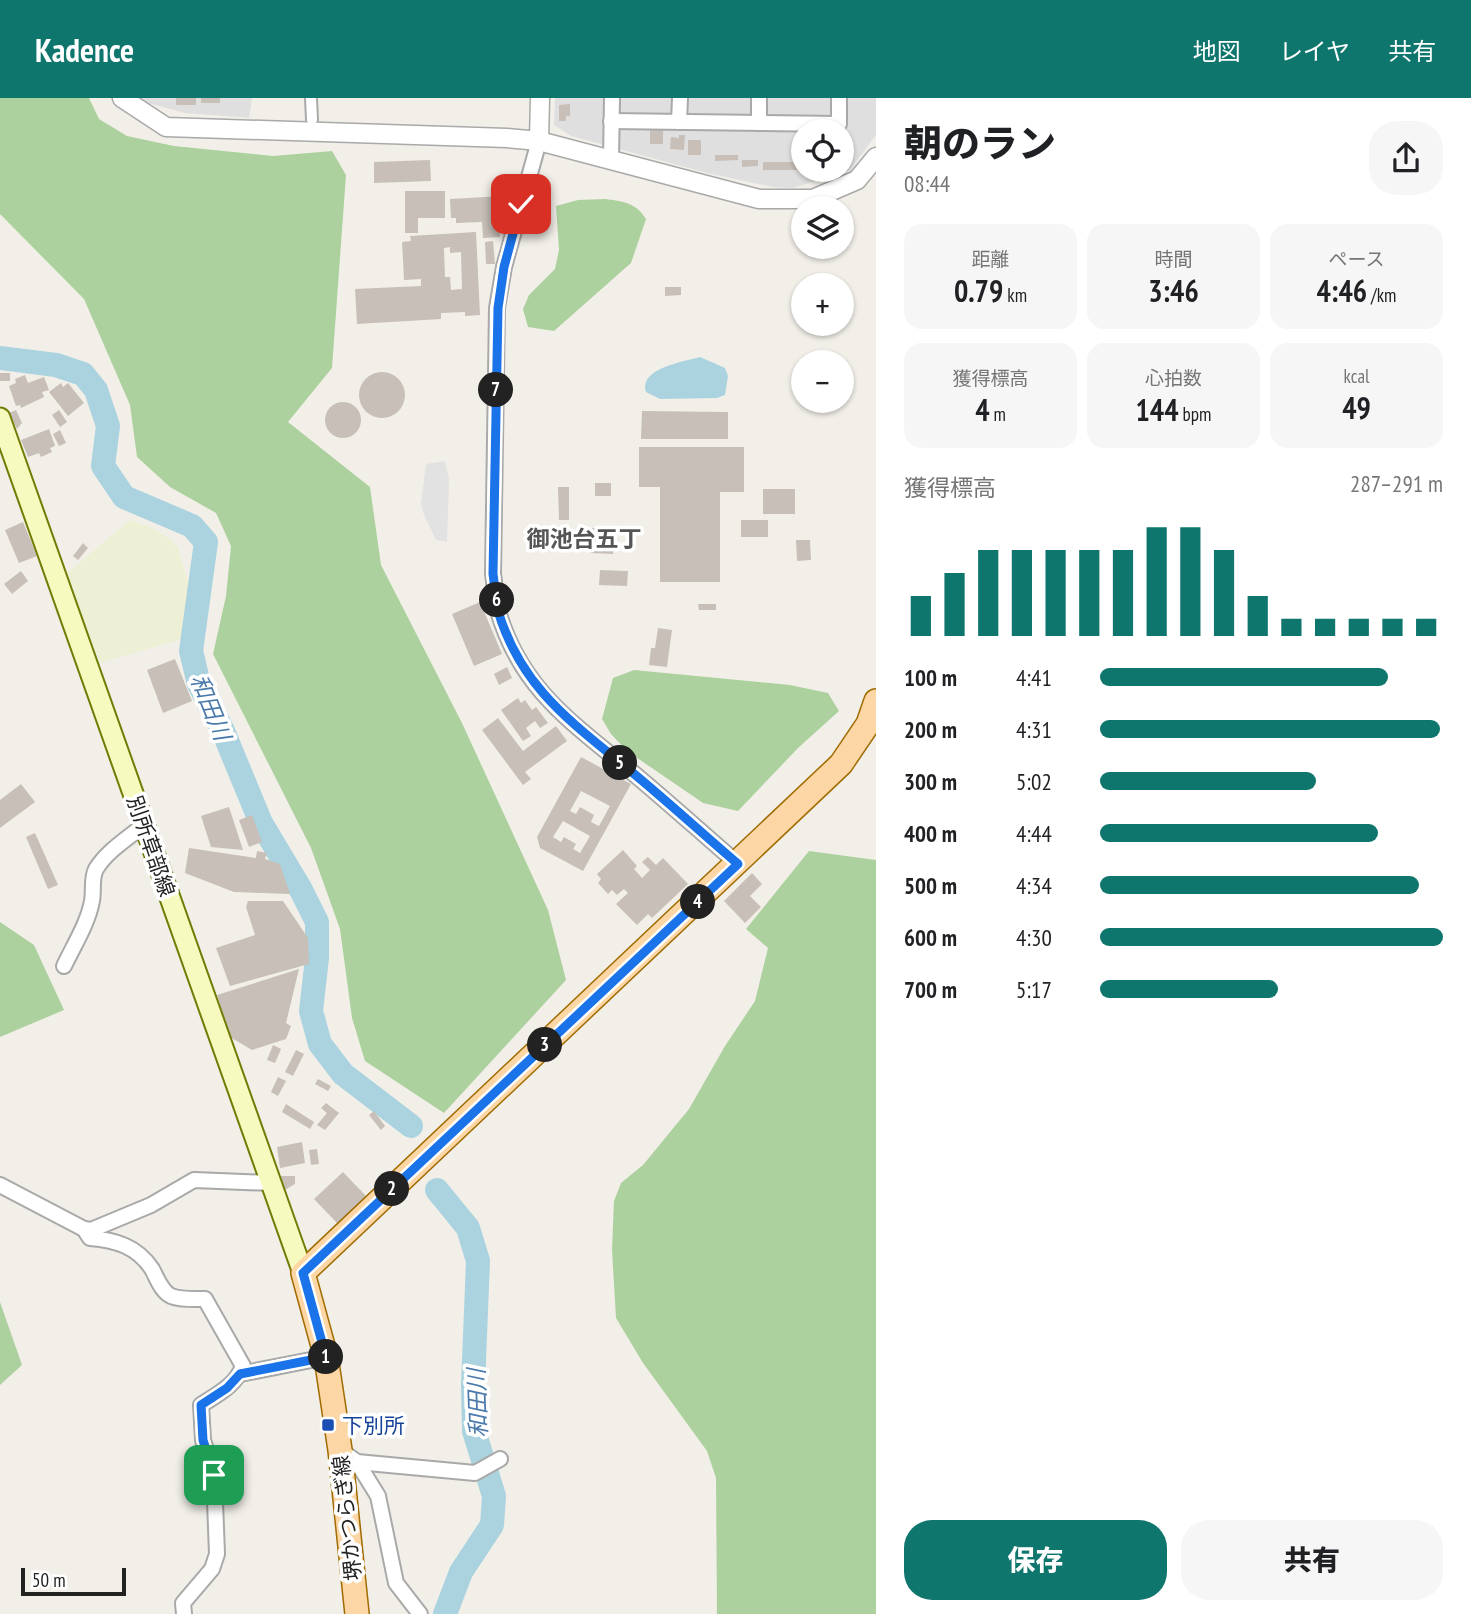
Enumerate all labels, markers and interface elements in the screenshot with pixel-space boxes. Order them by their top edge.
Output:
text: Kadence [35,28,134,71]
text: 地図 [1193,36,1241,67]
text: レイヤ [1279,36,1350,67]
text: 共有 [1388,36,1436,67]
text: 朝のラン [904,118,1056,167]
map controls [791,119,854,413]
button: locate [791,119,854,182]
button: share [1369,121,1443,195]
text: 08:44 [904,169,950,198]
pin [491,174,551,234]
icon: check [502,185,540,223]
button: layers [791,196,854,259]
text: 距離 [971,247,1010,271]
text: 時間 [1154,247,1193,271]
text: ペース [1328,247,1385,271]
text: 0.79 [954,271,1003,310]
text: 3:46 [1148,271,1199,310]
text: 4:46 [1317,271,1367,310]
button: + [791,273,854,336]
text: km [1003,283,1027,307]
text: /km [1367,283,1396,307]
button: − [791,350,854,413]
text: kcal [1344,364,1369,388]
text: 獲得標高 [952,366,1029,390]
text: 心拍数 [1145,366,1202,390]
pin: 7 [478,372,514,408]
text: 7 [491,377,500,401]
text: 49 [1342,388,1371,427]
text: 4 [975,390,989,429]
text: 144 [1136,390,1179,429]
text: m [989,402,1006,426]
text: bpm [1179,402,1211,426]
text: 287–291 m [1350,469,1443,498]
text: 獲得標高 [904,473,996,502]
district label: 御池台五丁 [527,524,642,553]
pin: 6 [480,582,514,618]
text: 6 [492,587,501,611]
text: 100 m [904,663,957,692]
text: 4:41 [1016,663,1052,692]
water label: 和田川 [185,670,238,747]
text: 200 m [904,715,957,744]
text: 4:31 [1016,715,1052,744]
pin: 5 [602,746,638,780]
text: 5 [615,750,624,774]
text: 300 m [904,767,957,796]
text: 5:02 [1016,767,1052,796]
street label: 別所草部線 [121,792,181,900]
text: 400 m [904,819,957,848]
text: 4:44 [1016,819,1052,848]
text: 500 m [904,871,957,900]
text: 4:34 [1016,871,1052,900]
pin: 4 [680,884,716,920]
text: 4 [693,889,702,913]
text: 600 m [904,923,957,952]
text: 4:30 [1016,923,1052,952]
text: 700 m [904,975,957,1004]
text: 5:17 [1016,975,1052,1004]
pin: 3 [528,1028,562,1062]
text: 3 [540,1032,549,1056]
pin: 2 [374,1172,410,1206]
text: 2 [387,1176,396,1200]
pin: 1 [308,1340,344,1374]
text: 1 [321,1344,330,1368]
water label: 和田川 [461,1365,493,1438]
place label: 下別所 [342,1412,405,1439]
marker: 下別所 [320,1417,336,1433]
pin [184,1445,244,1505]
street label: 堺かつらぎ線 [327,1454,367,1582]
icon: arrive [195,1456,233,1494]
button: 保存 [904,1520,1167,1600]
button: 共有 [1181,1520,1443,1600]
scale bar [21,1565,126,1597]
text: 50 m [32,1568,66,1592]

